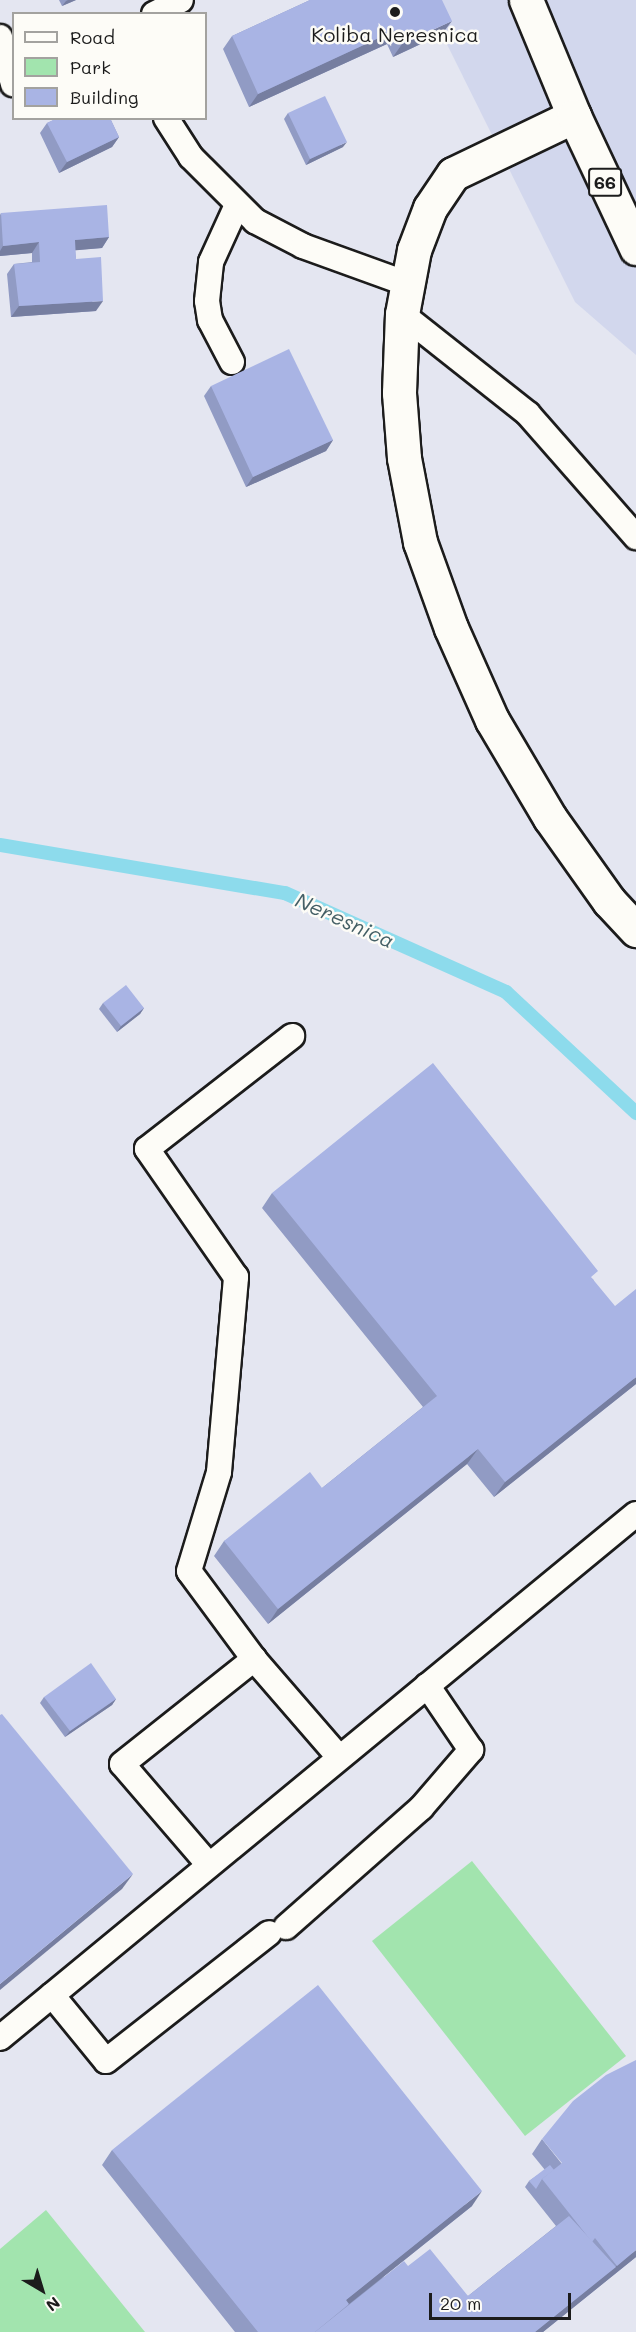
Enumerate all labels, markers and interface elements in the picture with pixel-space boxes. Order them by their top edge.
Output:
marker: Koliba Neresnica [388,5,402,19]
legend [12,12,207,120]
place label: Koliba Neresnica [311,22,479,46]
text: Road [70,25,115,49]
text: Park [70,55,111,79]
text: Building [70,85,138,109]
road number: 66 [587,167,623,197]
water label: Neresnica [292,887,398,953]
north arrow [12,2260,72,2320]
scale bar [432,2281,574,2319]
text: 20 m [440,2291,481,2315]
text: N [42,2293,65,2317]

